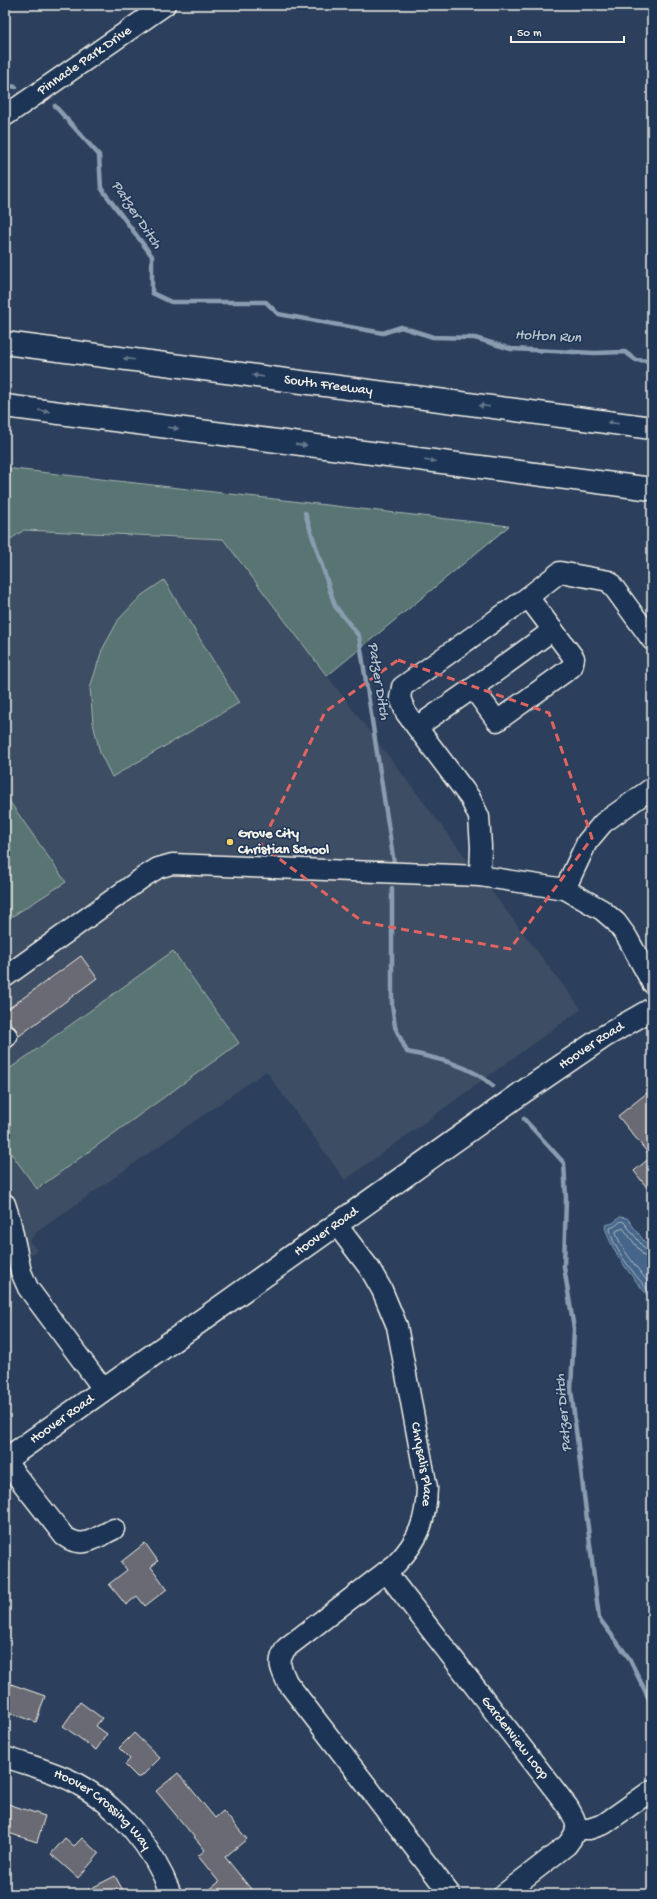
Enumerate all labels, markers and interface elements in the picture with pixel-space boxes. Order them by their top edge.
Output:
scale bar [511,18,624,44]
street label: Pinnacle Park Drive [33,22,136,100]
text: 50 m [517,27,542,41]
water label: Patzer Ditch [107,178,166,253]
water label: Holton Run [514,326,582,348]
one-way arrow [123,356,136,362]
street label: South Freeway [283,371,374,400]
one-way arrow [252,373,264,379]
one-way arrow [478,403,491,409]
one-way arrow [38,408,50,414]
one-way arrow [607,420,619,426]
one-way arrow [166,425,179,431]
one-way arrow [295,442,307,448]
one-way arrow [424,458,436,464]
water label: Patzer Ditch [363,641,393,722]
place label: Grove City Christian School [237,826,329,859]
marker: Grove City Christian School [225,837,235,847]
street label: Hoover Road [555,1017,629,1074]
street label: Hoover Road [291,1202,363,1260]
water label: Patzer Ditch [552,1372,576,1453]
street label: Hoover Road [27,1390,99,1448]
street label: Chrysalis Place [406,1421,436,1508]
street label: Gardenview Loop [477,1693,552,1783]
street label: Hoover Crossing Way [51,1765,155,1854]

